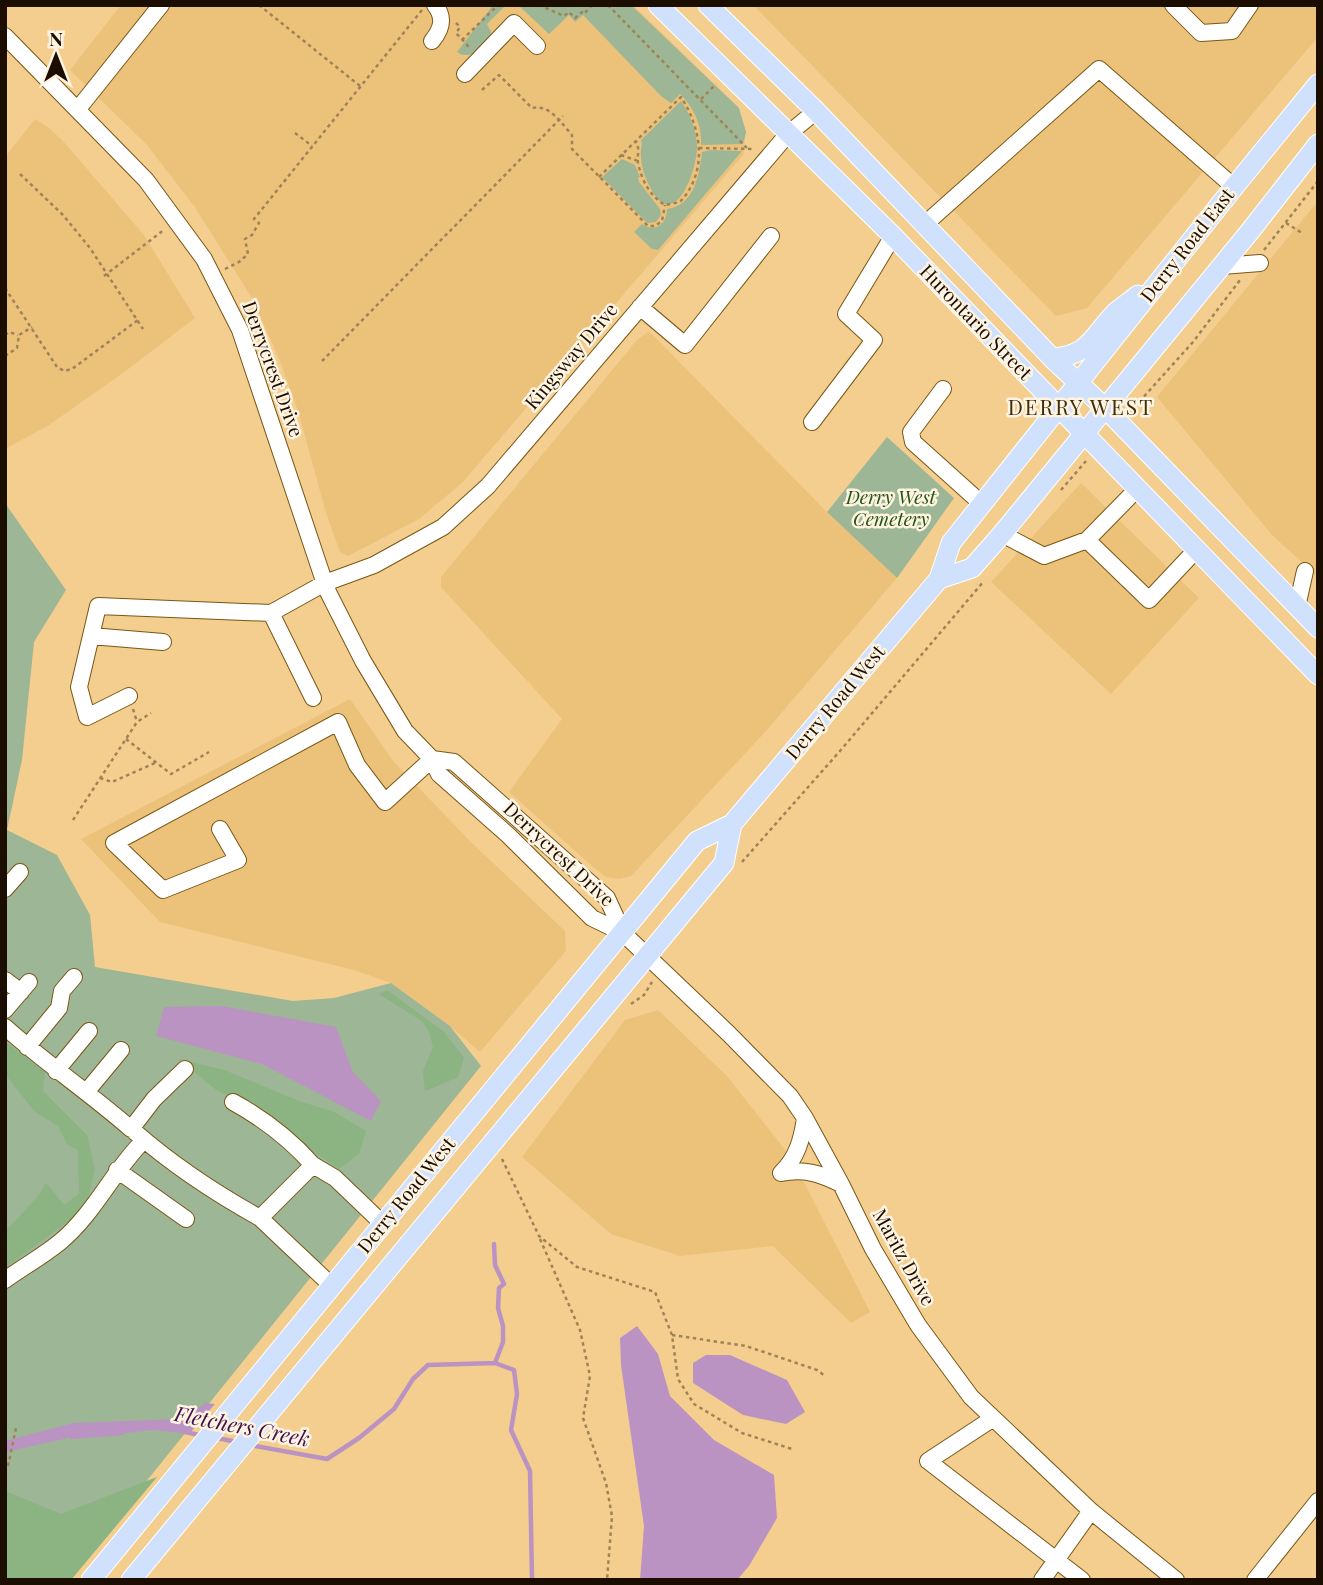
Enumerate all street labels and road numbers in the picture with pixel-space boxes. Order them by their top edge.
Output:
street label: Derry Road East [1133,182,1239,307]
street label: Hurontario Street [915,258,1039,385]
street label: Derrycrest Drive [237,297,311,440]
street label: Kingsway Drive [518,297,623,414]
street label: Derry Road West [779,638,890,764]
street label: Derrycrest Drive [499,795,621,911]
street label: Derry Road West [350,1131,460,1258]
street label: Maritz Drive [868,1203,942,1310]

